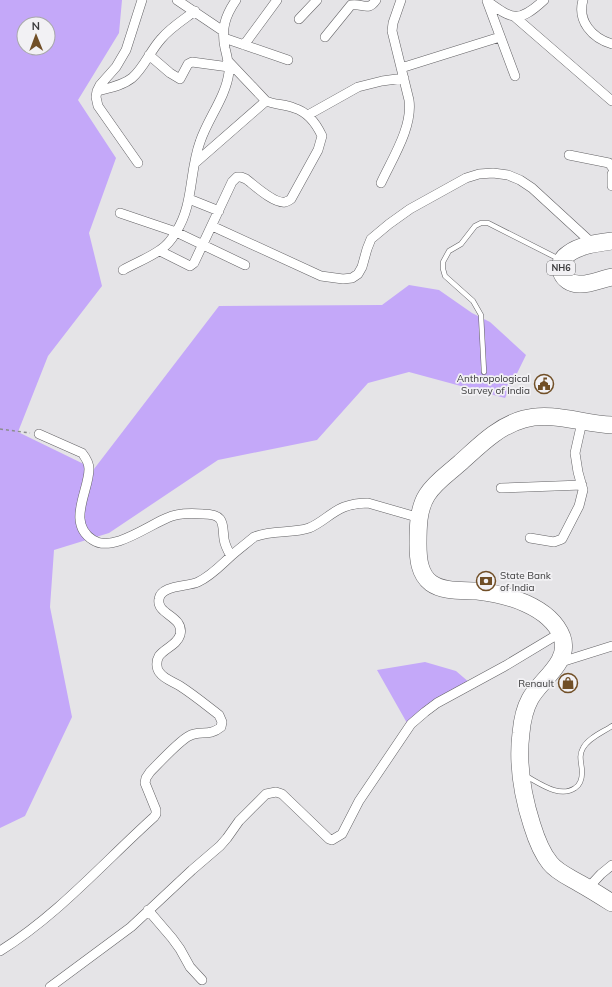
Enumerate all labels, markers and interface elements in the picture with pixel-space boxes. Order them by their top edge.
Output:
north arrow [16,16,56,56]
text: N [32,19,40,33]
road number: NH6 [547,261,575,275]
place label: Anthropological Survey of India [457,372,530,397]
public building icon: Anthropological Survey of India [533,373,555,395]
place label: State Bank of India [500,569,552,594]
bank icon: State Bank of India [475,570,497,592]
shop icon: Renault [557,672,579,694]
place label: Renault [518,677,554,690]

